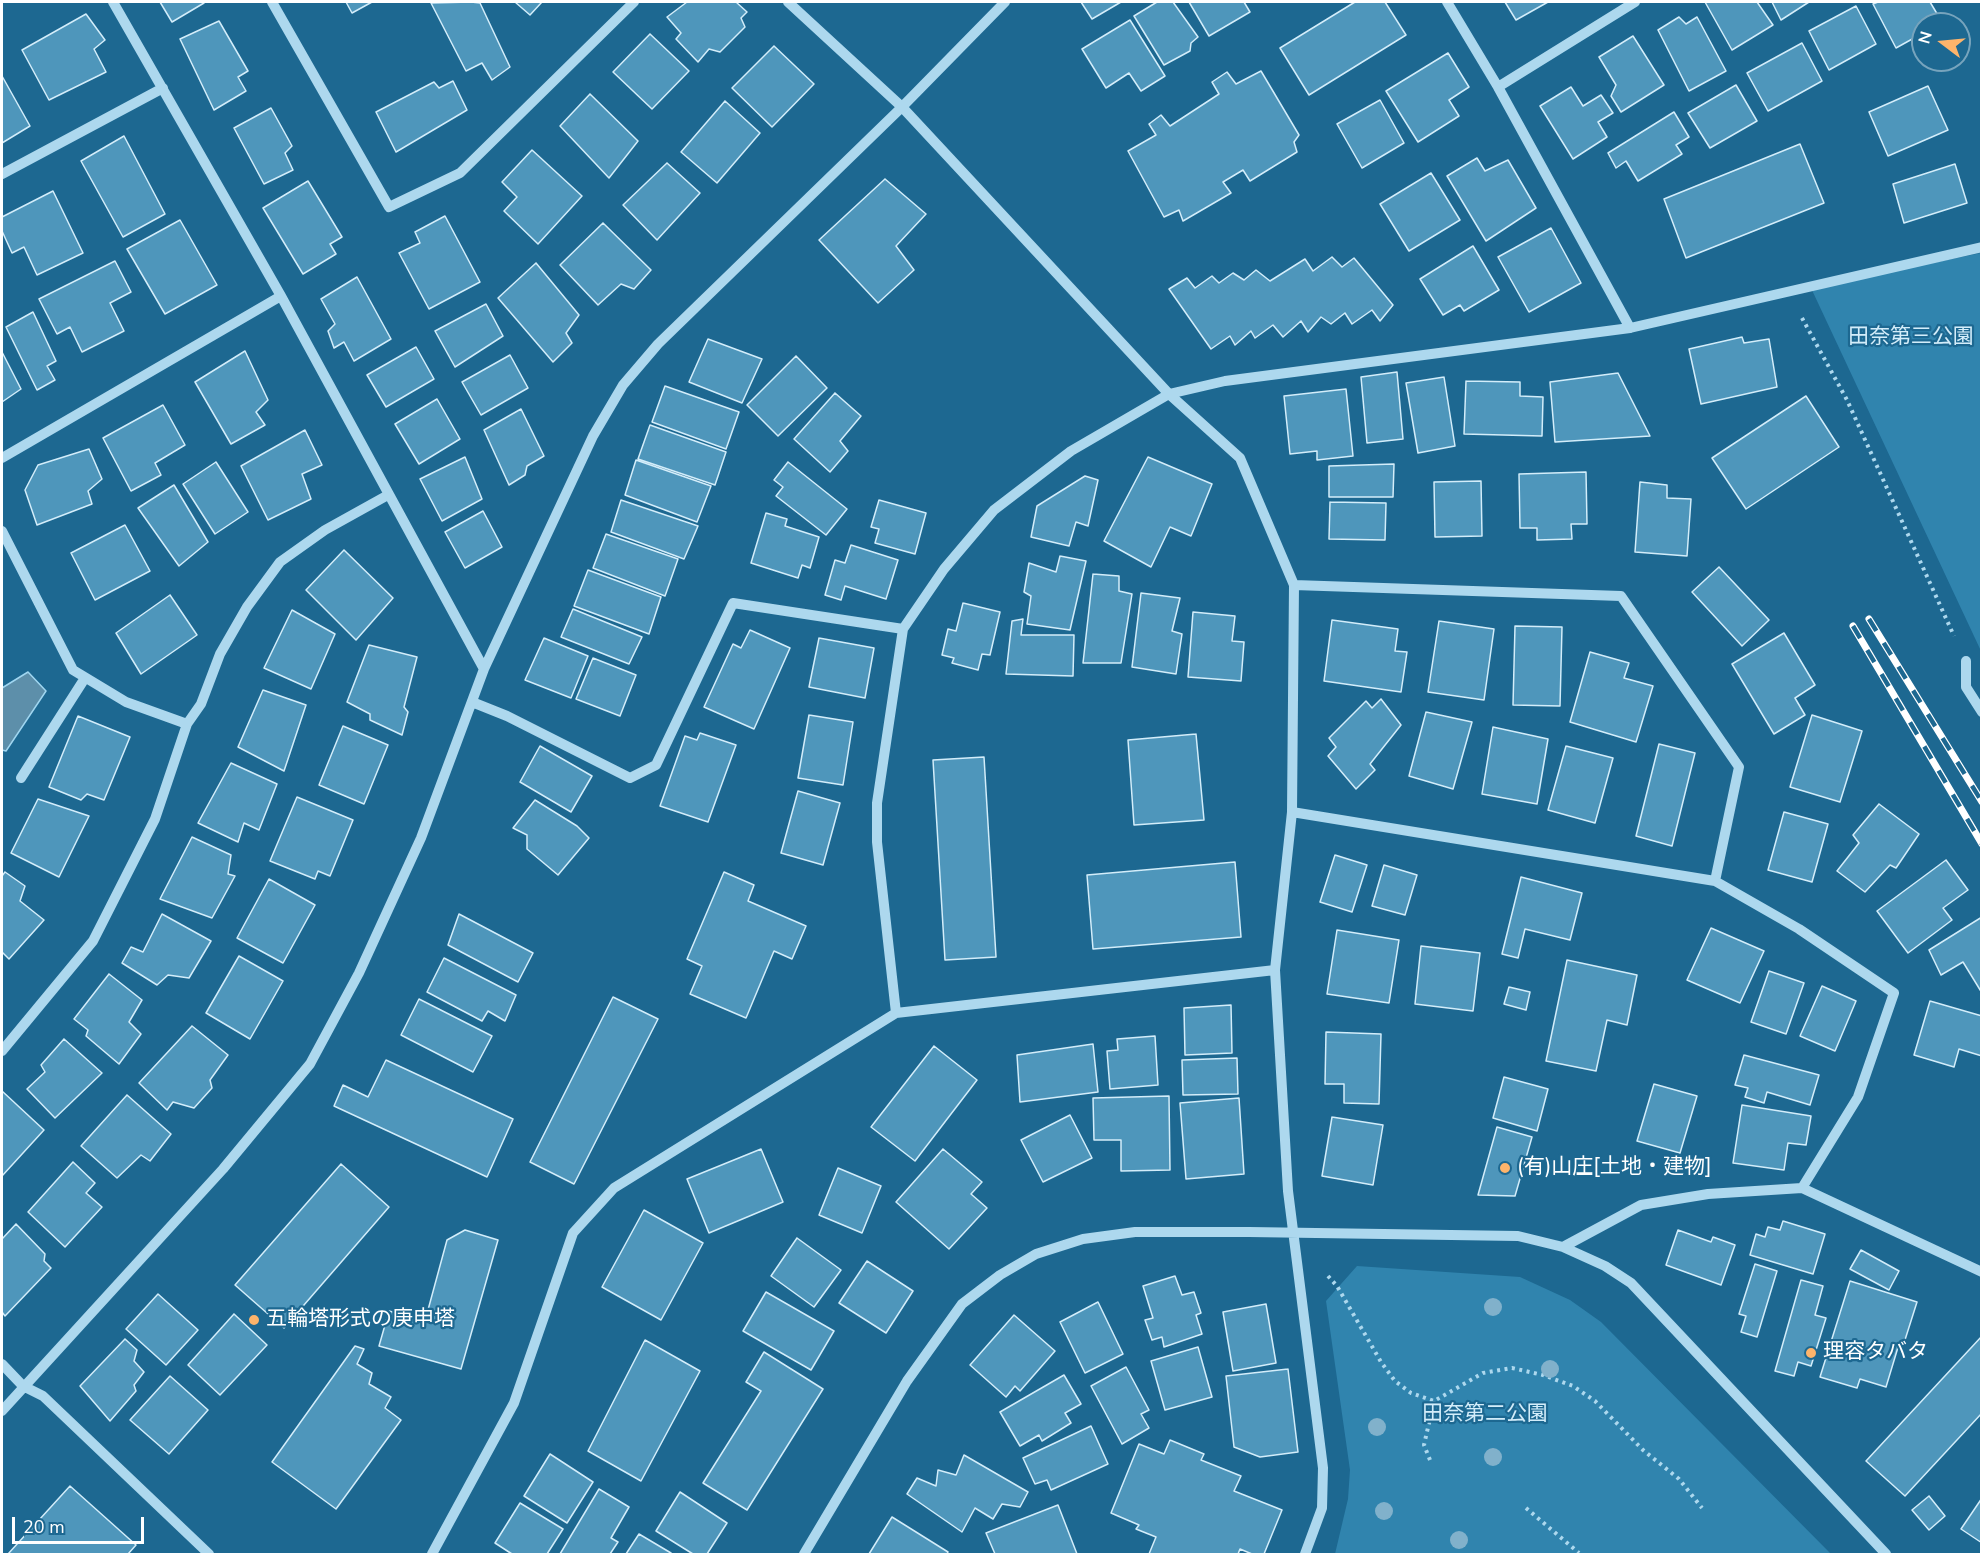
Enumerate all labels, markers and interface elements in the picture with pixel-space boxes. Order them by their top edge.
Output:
north arrow [1911,12,1971,72]
text: N [1913,29,1938,46]
park label: 田奈第三公園 [1848,325,1974,351]
place label: (有)山庄[土地・建物] [1517,1155,1712,1181]
marker: (有)山庄[土地・建物] [1498,1161,1512,1175]
place label: 五輪塔形式の庚申塔 [266,1307,455,1333]
marker: 五輪塔形式の庚申塔 [247,1313,261,1327]
place label: 理容タバタ [1823,1340,1928,1366]
marker: 理容タバタ [1804,1346,1818,1360]
park label: 田奈第二公園 [1422,1402,1548,1428]
scale bar [15,1505,147,1543]
text: 20 m [23,1515,65,1539]

